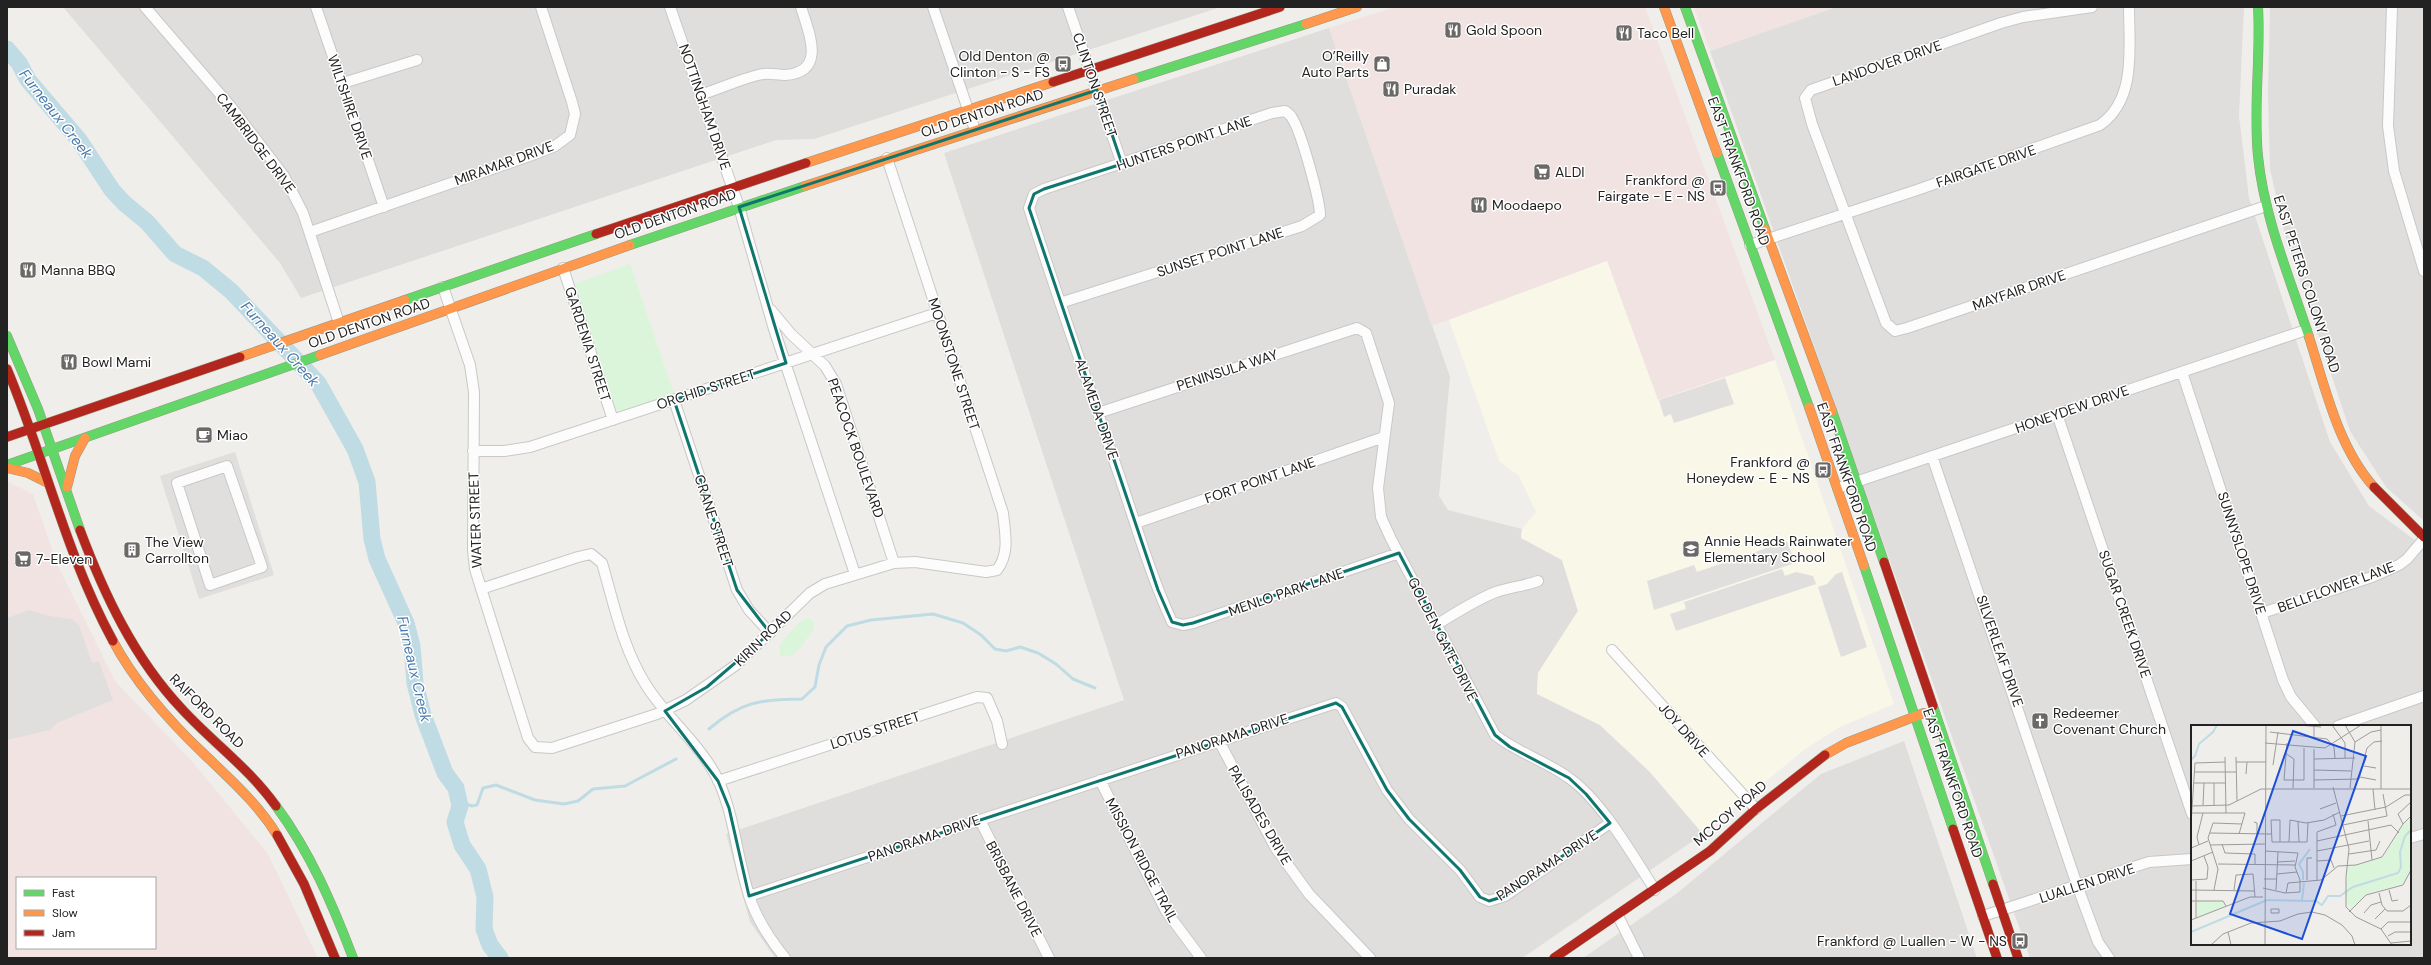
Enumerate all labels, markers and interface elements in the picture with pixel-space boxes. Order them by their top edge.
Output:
restaurant icon: Gold Spoon [1443,20,1463,40]
place label: Gold Spoon [1466,21,1542,39]
restaurant icon: Taco Bell [1614,23,1634,43]
place label: Taco Bell [1637,24,1694,42]
street label: CLINTON STREET [1069,30,1121,140]
street label: LANDOVER DRIVE [1830,36,1944,90]
street label: NOTTINGHAM DRIVE [675,42,735,172]
place label: Old Denton @ Clinton - S - FS [950,47,1050,81]
place label: O’Reilly Auto Parts [1301,47,1369,81]
street label: WILTSHIRE DRIVE [324,52,376,162]
bus stop icon: Old Denton @ Clinton - S - FS [1053,54,1073,74]
shop icon: O’Reilly Auto Parts [1372,54,1392,74]
water label: Furneaux Creek [15,65,98,163]
restaurant icon: Puradak [1381,79,1401,99]
place label: Puradak [1404,80,1456,98]
street label: OLD DENTON ROAD [918,85,1046,141]
street label: CAMBRIDGE DRIVE [212,89,300,197]
street label: EAST FRANKFORD ROAD [1704,94,1774,248]
street label: HUNTERS POINT LANE [1114,111,1254,175]
street label: MIRAMAR DRIVE [452,137,556,189]
street label: FAIRGATE DRIVE [1934,141,2038,191]
supermarket icon: ALDI [1532,162,1552,182]
place label: ALDI [1555,163,1585,181]
place label: Frankford @ Fairgate - E - NS [1598,171,1705,205]
bus stop icon: Frankford @ Fairgate - E - NS [1708,178,1728,198]
street label: OLD DENTON ROAD [612,185,738,243]
street label: EAST PETERS COLONY ROAD [2270,193,2344,375]
restaurant icon: Moodaepo [1469,195,1489,215]
place label: Moodaepo [1492,196,1562,214]
street label: SUNSET POINT LANE [1154,223,1286,281]
restaurant icon: Manna BBQ [18,260,38,280]
place label: Manna BBQ [41,261,116,279]
street label: MAYFAIR DRIVE [1970,266,2068,314]
street label: GARDENIA STREET [561,284,615,404]
street label: OLD DENTON ROAD [306,294,432,352]
street label: MOONSTONE STREET [924,295,984,433]
water label: Furneaux Creek [236,297,324,391]
street label: PENINSULA WAY [1174,345,1280,395]
restaurant icon: Bowl Mami [59,352,79,372]
place label: Bowl Mami [82,353,151,371]
street label: ALAMEDA DRIVE [1071,356,1123,462]
street label: ORCHID STREET [654,364,758,413]
street label: PEACOCK BOULEVARD [824,376,888,520]
street label: HONEYDEW DRIVE [2013,381,2131,437]
street label: EAST FRANKFORD ROAD [1813,400,1881,554]
cafe icon: Miao [194,425,214,445]
place label: Miao [217,426,248,444]
street label: FORT POINT LANE [1202,453,1318,507]
place label: Frankford @ Honeydew - E - NS [1686,453,1810,487]
bus stop icon: Frankford @ Honeydew - E - NS [1813,460,1833,480]
street label: WATER STREET [464,471,486,568]
street label: CRANE STREET [691,472,738,570]
street label: SUNNYSLOPE DRIVE [2214,489,2270,617]
place label: Annie Heads Rainwater Elementary School [1704,532,1852,566]
place label: The View Carrollton [145,533,209,567]
school or university icon: Annie Heads Rainwater Elementary School [1681,539,1701,559]
building icon: The View Carrollton [122,540,142,560]
street label: SUGAR CREEK DRIVE [2095,548,2155,680]
supermarket icon: 7-Eleven [13,549,33,569]
place label: 7-Eleven [36,550,92,568]
street label: BELLFLOWER LANE [2275,557,2397,617]
street label: MENLO PARK LANE [1226,564,1346,620]
street label: GOLDEN GATE DRIVE [1404,574,1482,704]
street label: SILVERLEAF DRIVE [1972,593,2028,709]
street label: KIRIN ROAD [730,606,796,670]
water label: Furneaux Creek [392,614,436,725]
street label: RAIFORD ROAD [166,670,248,752]
street label: JOY DRIVE [1655,699,1713,761]
place label: Redeemer Covenant Church [2053,704,2166,738]
street label: EAST FRANKFORD ROAD [1919,706,1987,860]
street label: LOTUS STREET [828,707,922,753]
street label: PANORAMA DRIVE [1173,709,1291,763]
church icon: Redeemer Covenant Church [2030,711,2050,731]
inset map [2191,725,2411,945]
street label: PALISADES DRIVE [1224,762,1296,868]
street label: MCCOY ROAD [1690,776,1770,850]
street label: MISSION RIDGE TRAIL [1102,795,1182,925]
street label: PANORAMA DRIVE [865,810,983,866]
street label: PANORAMA DRIVE [1493,825,1601,905]
street label: BRISBANE DRIVE [982,838,1046,940]
street label: LUALLEN DRIVE [2037,859,2137,907]
legend [16,877,156,949]
text: Fast [52,885,75,901]
text: Slow [52,905,78,921]
text: Jam [52,925,75,941]
bus stop icon: Frankford @ Luallen - W - NS [2010,931,2030,951]
place label: Frankford @ Luallen - W - NS [1817,932,2007,950]

